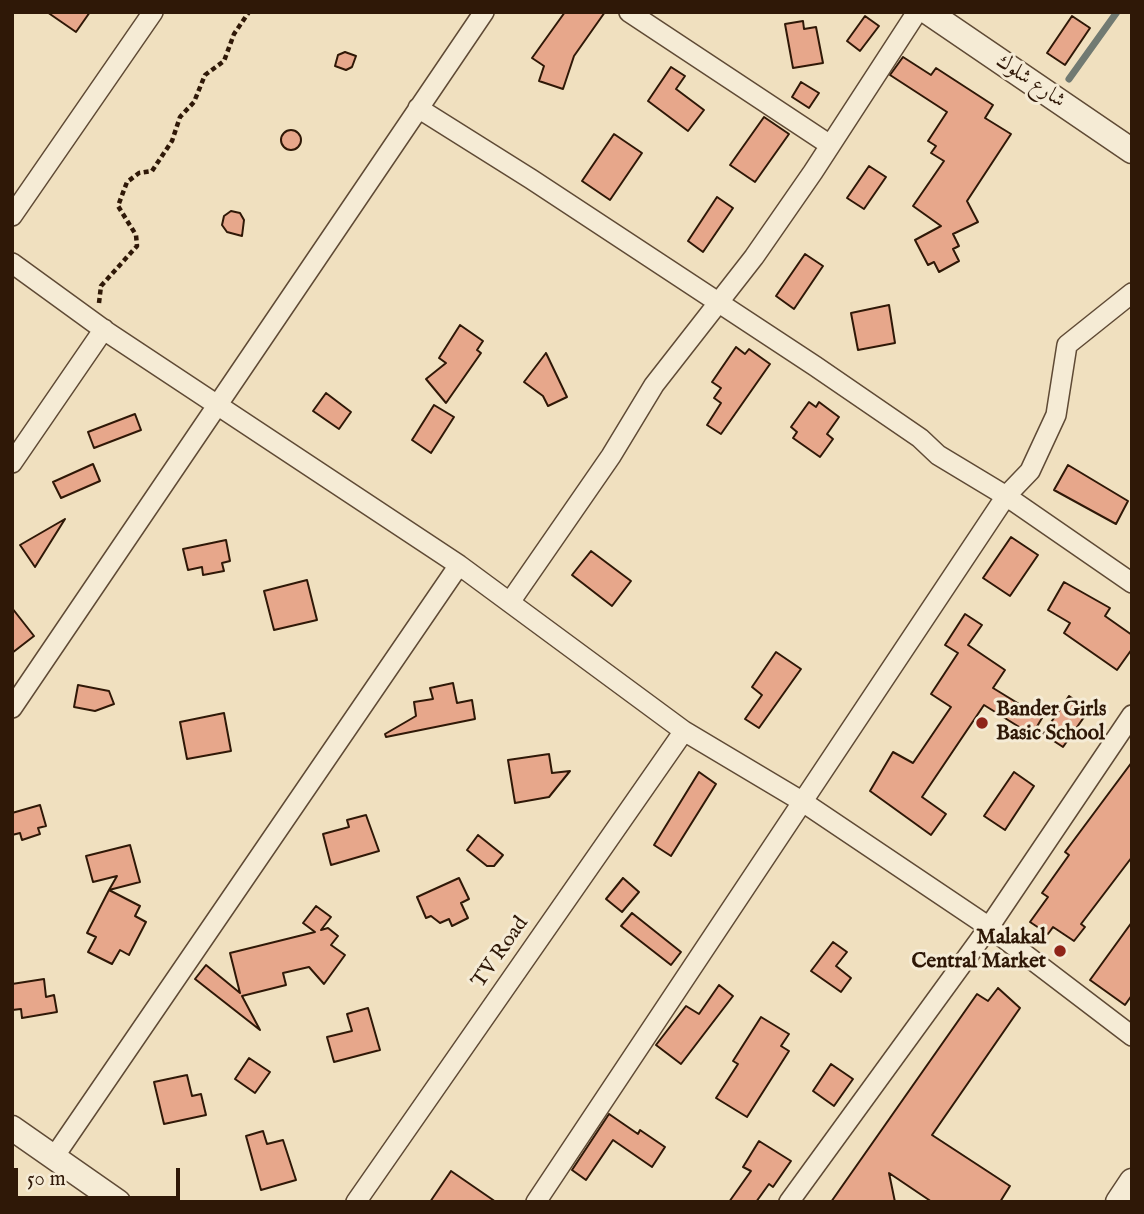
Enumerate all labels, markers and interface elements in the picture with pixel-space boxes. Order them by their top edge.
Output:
street label: شارع شلوك [990,50,1070,114]
place label: Bander Girls Basic School [996,698,1106,748]
marker: Bander Girls Basic School [974,715,990,731]
street label: TV Road [467,912,535,994]
place label: Malakal Central Market [911,926,1046,976]
marker: Malakal Central Market [1052,943,1068,959]
scale bar [18,1154,184,1198]
text: 50 m [27,1166,66,1193]

